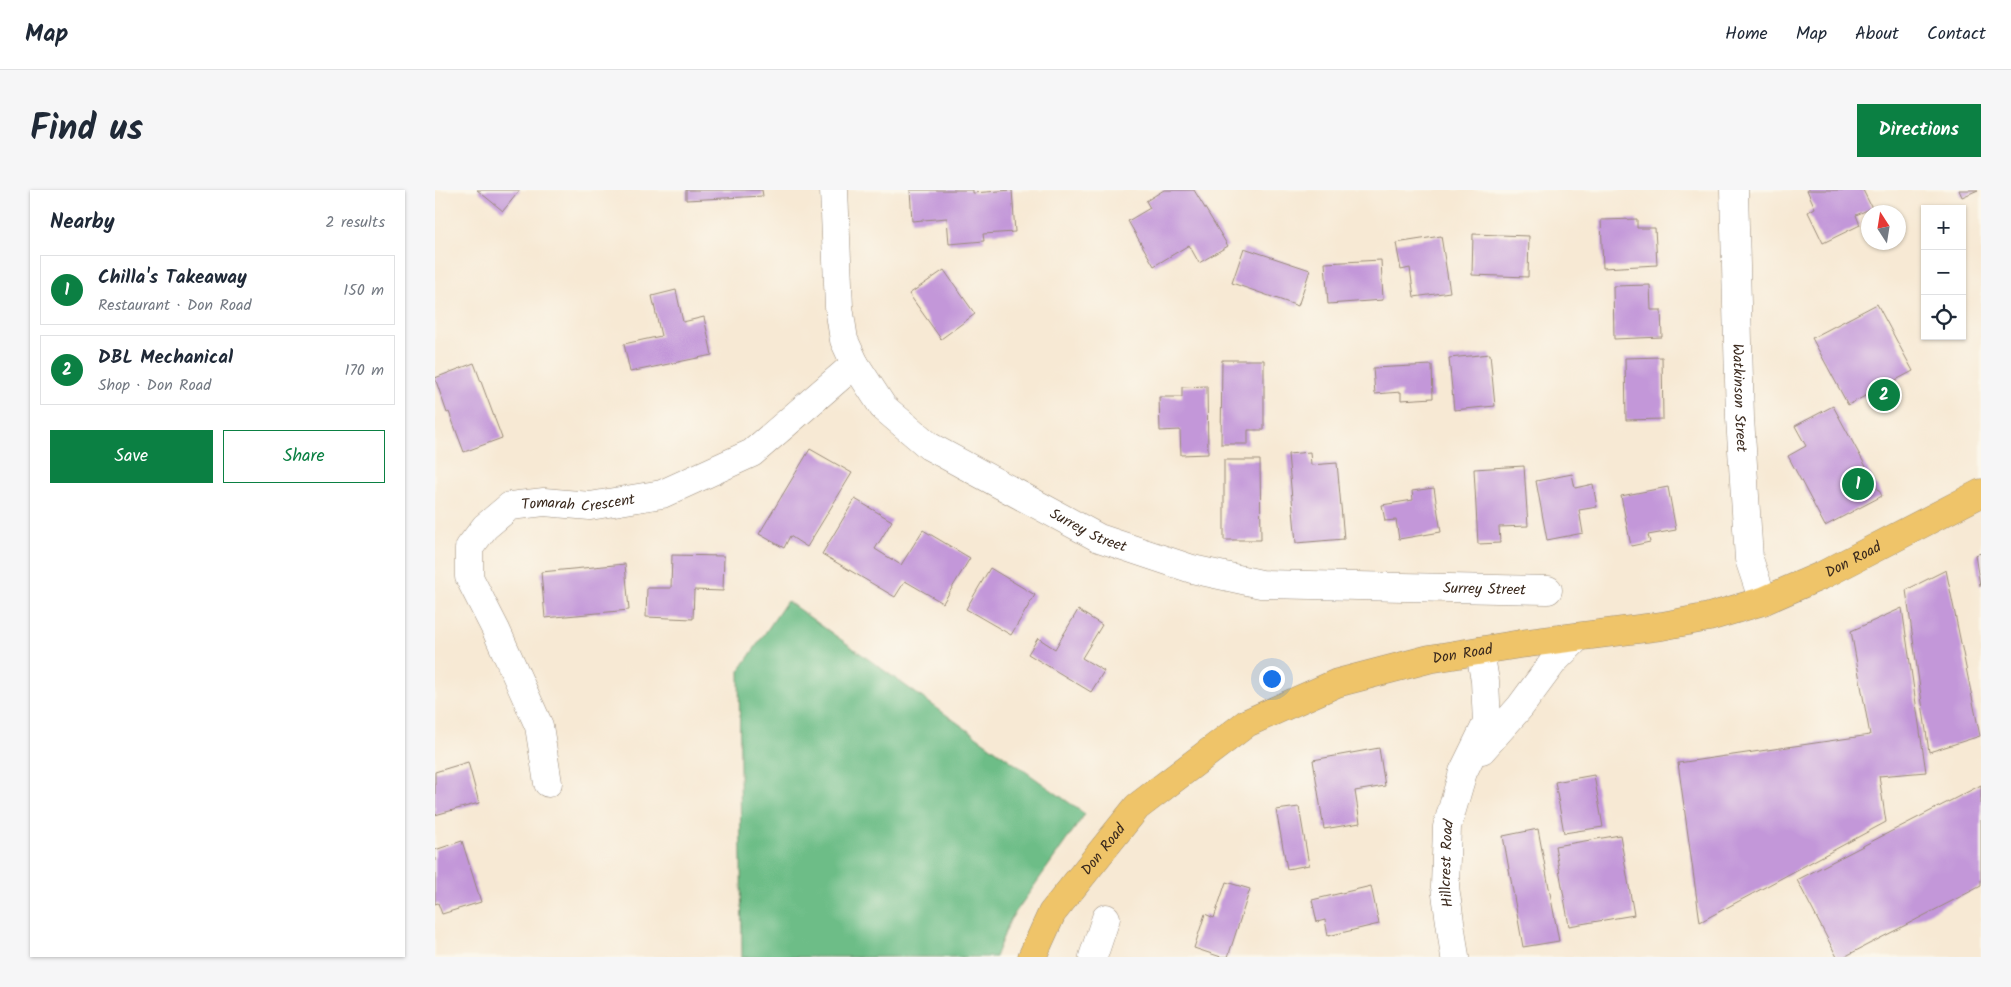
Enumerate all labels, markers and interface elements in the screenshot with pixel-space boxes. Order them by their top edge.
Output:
text: Map [25,15,68,54]
text: Home [1725,20,1768,49]
text: Map [1796,20,1827,49]
text: About [1855,20,1899,49]
text: Contact [1927,20,1986,49]
text: Find us [30,102,143,158]
button: Directions [1857,104,1981,157]
north arrow [1861,205,1906,250]
map controls [1921,205,1966,340]
button: + [1921,205,1966,250]
text: Nearby [50,206,115,239]
text: 2 results [325,210,385,235]
button: − [1921,250,1966,295]
text: Chilla's Takeaway [98,263,247,293]
text: 1 [65,278,69,303]
text: 150 m [343,278,384,303]
text: Restaurant · Don Road [98,293,252,318]
button: locate [1921,295,1966,340]
text: DBL Mechanical [98,343,233,373]
street label: Watkinson Street [1725,343,1753,453]
text: 2 [62,358,72,383]
text: 170 m [344,358,384,383]
text: Shop · Don Road [98,373,211,398]
pin: 2 [1868,376,1900,414]
button: Save [50,430,213,483]
button: Share [223,430,385,483]
pin: 1 [1842,465,1874,503]
street label: Tomarah Crescent [520,488,637,519]
street label: Surrey Street [1045,502,1130,559]
street label: Don Road [1821,535,1886,585]
street label: Surrey Street [1443,577,1526,603]
street label: Don Road [1431,638,1495,671]
your location [1259,666,1285,692]
street label: Hillcrest Road [1434,817,1462,909]
street label: Don Road [1076,818,1133,881]

